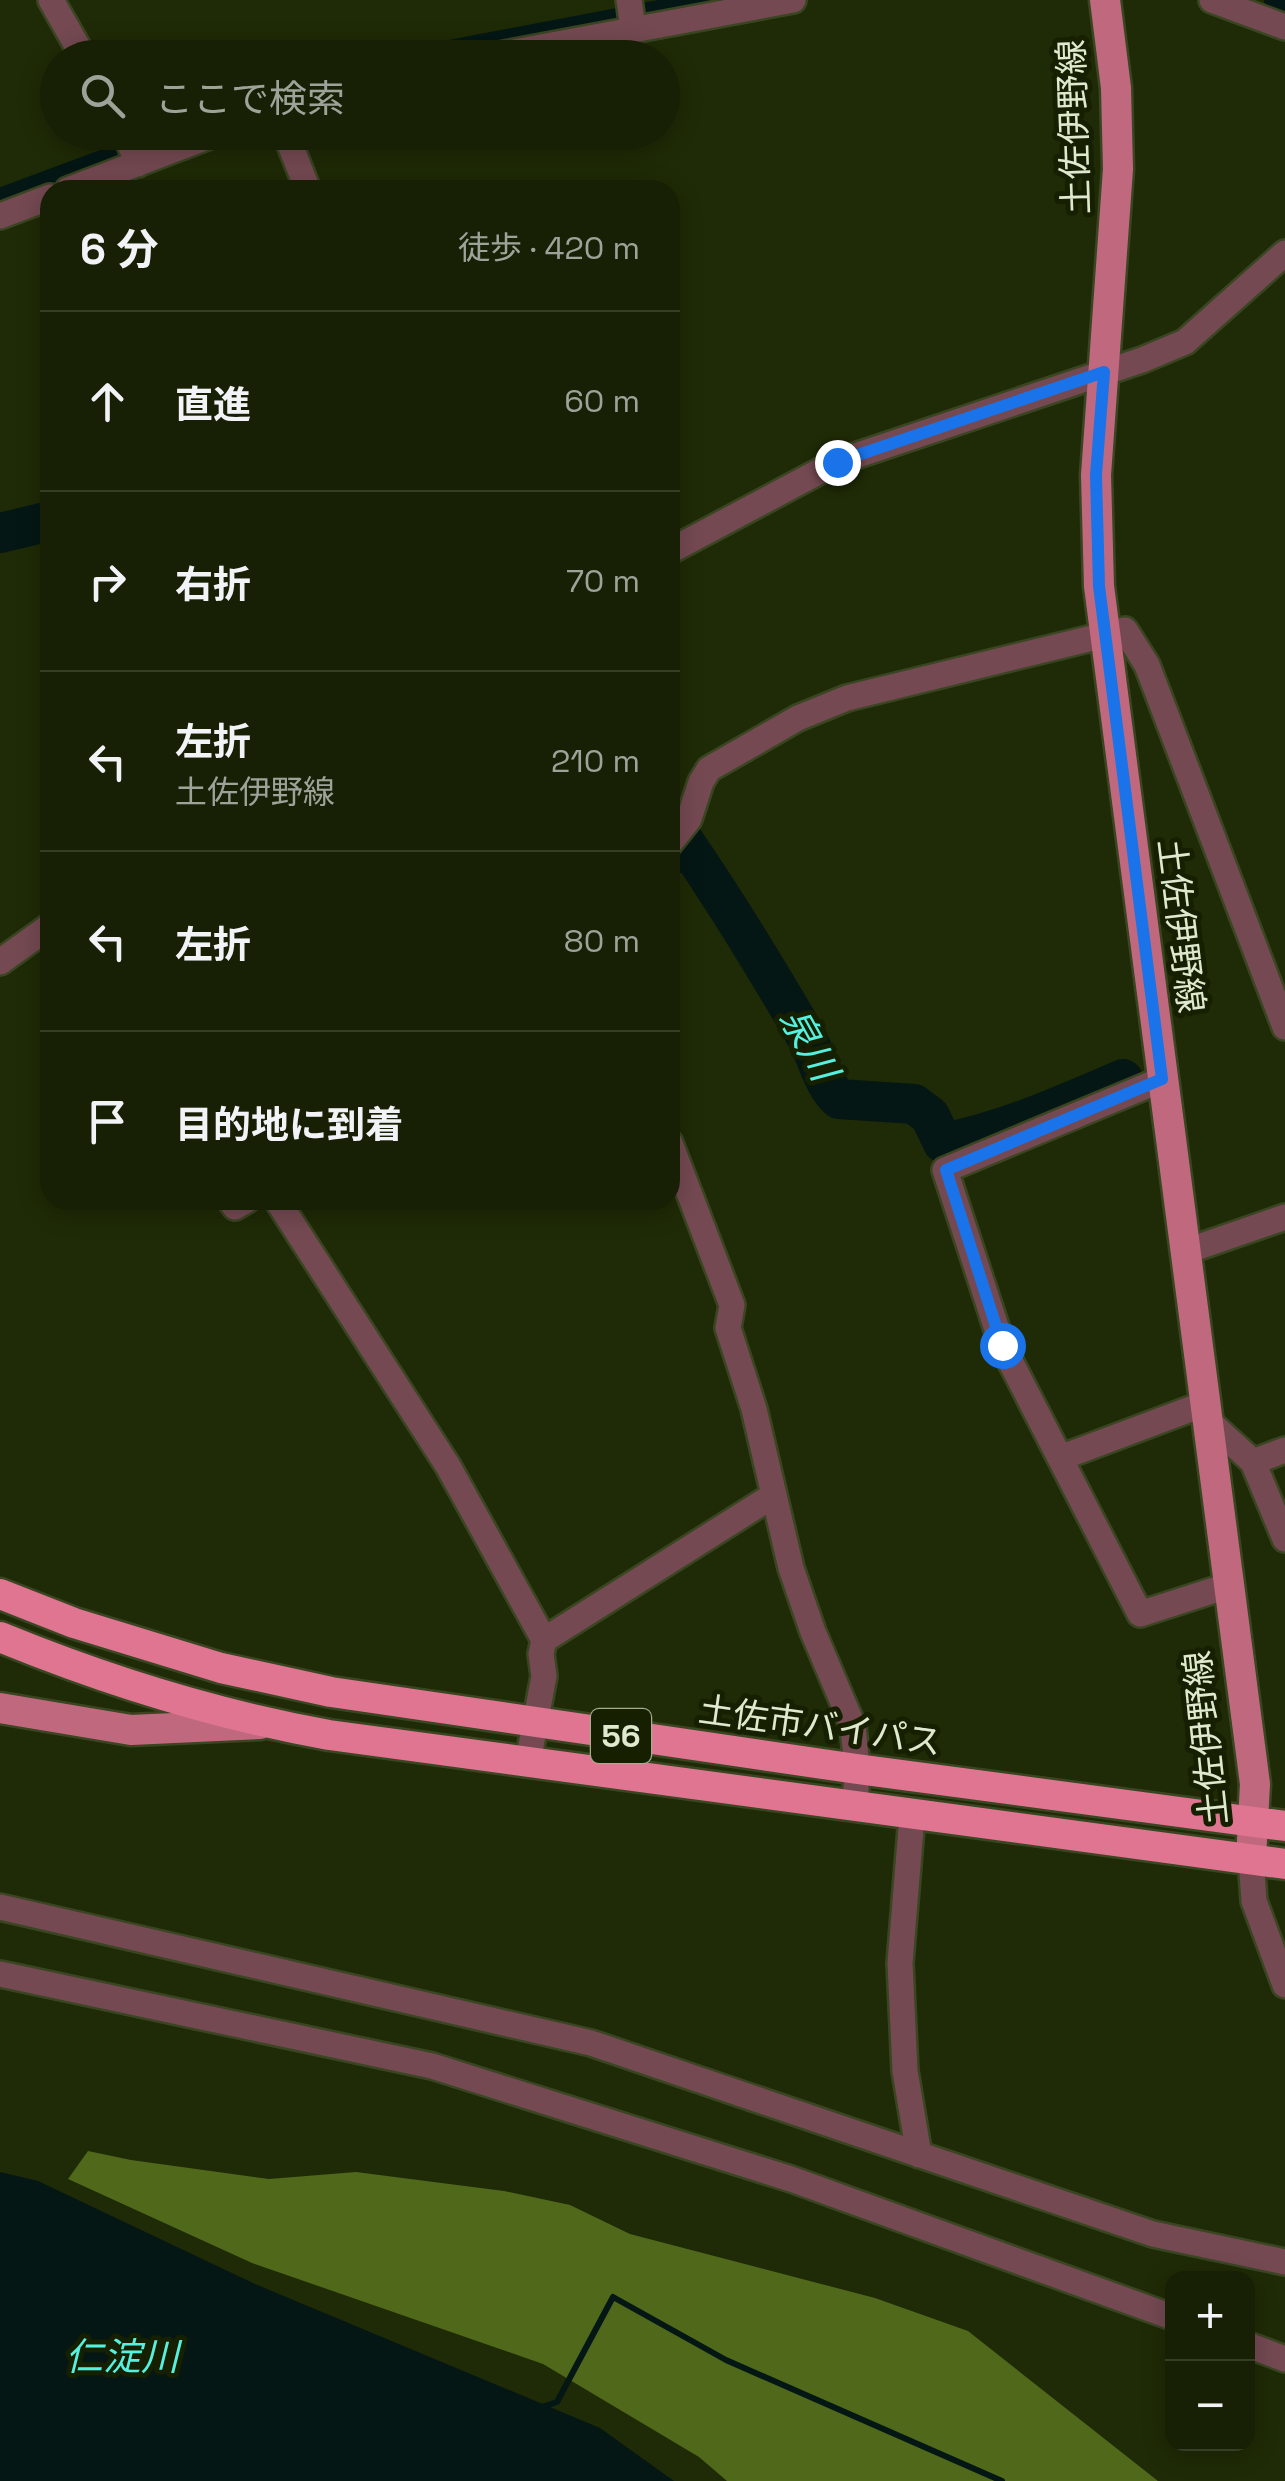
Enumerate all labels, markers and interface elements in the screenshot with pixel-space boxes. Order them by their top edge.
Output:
street label: 土佐伊野線 [1049,39,1099,215]
search box [40,40,680,150]
icon: search [75,68,130,123]
text: ここで検索 [155,75,345,123]
text: 6 分 [80,223,159,276]
text: 徒歩 · 420 m [458,228,640,268]
icon: ahead [80,374,135,429]
text: 直進 [175,381,251,429]
text: 60 m [564,381,640,421]
route end [815,440,861,486]
icon: right [80,554,135,609]
text: 右折 [175,561,251,609]
text: 70 m [566,561,640,601]
text: 左折 [175,718,251,766]
icon: left [80,734,135,789]
text: 210 m [551,741,640,781]
text: 土佐伊野線 [175,772,335,812]
street label: 土佐伊野線 [1148,836,1214,1016]
icon: left [80,914,135,969]
text: 左折 [175,921,251,969]
text: 80 m [564,921,640,961]
water label: 泉川 [770,999,850,1092]
icon: arrive [80,1094,135,1149]
text: 目的地に到着 [175,1101,403,1149]
route start [980,1323,1026,1369]
street label: 土佐伊野線 [1175,1649,1237,1827]
street label: 土佐市バイパス [696,1687,944,1765]
road number: 56 [591,1709,651,1763]
map controls [1165,2271,1255,2451]
button: + [1165,2271,1255,2361]
water label: 仁淀川 [65,2333,183,2381]
button: − [1165,2361,1255,2451]

